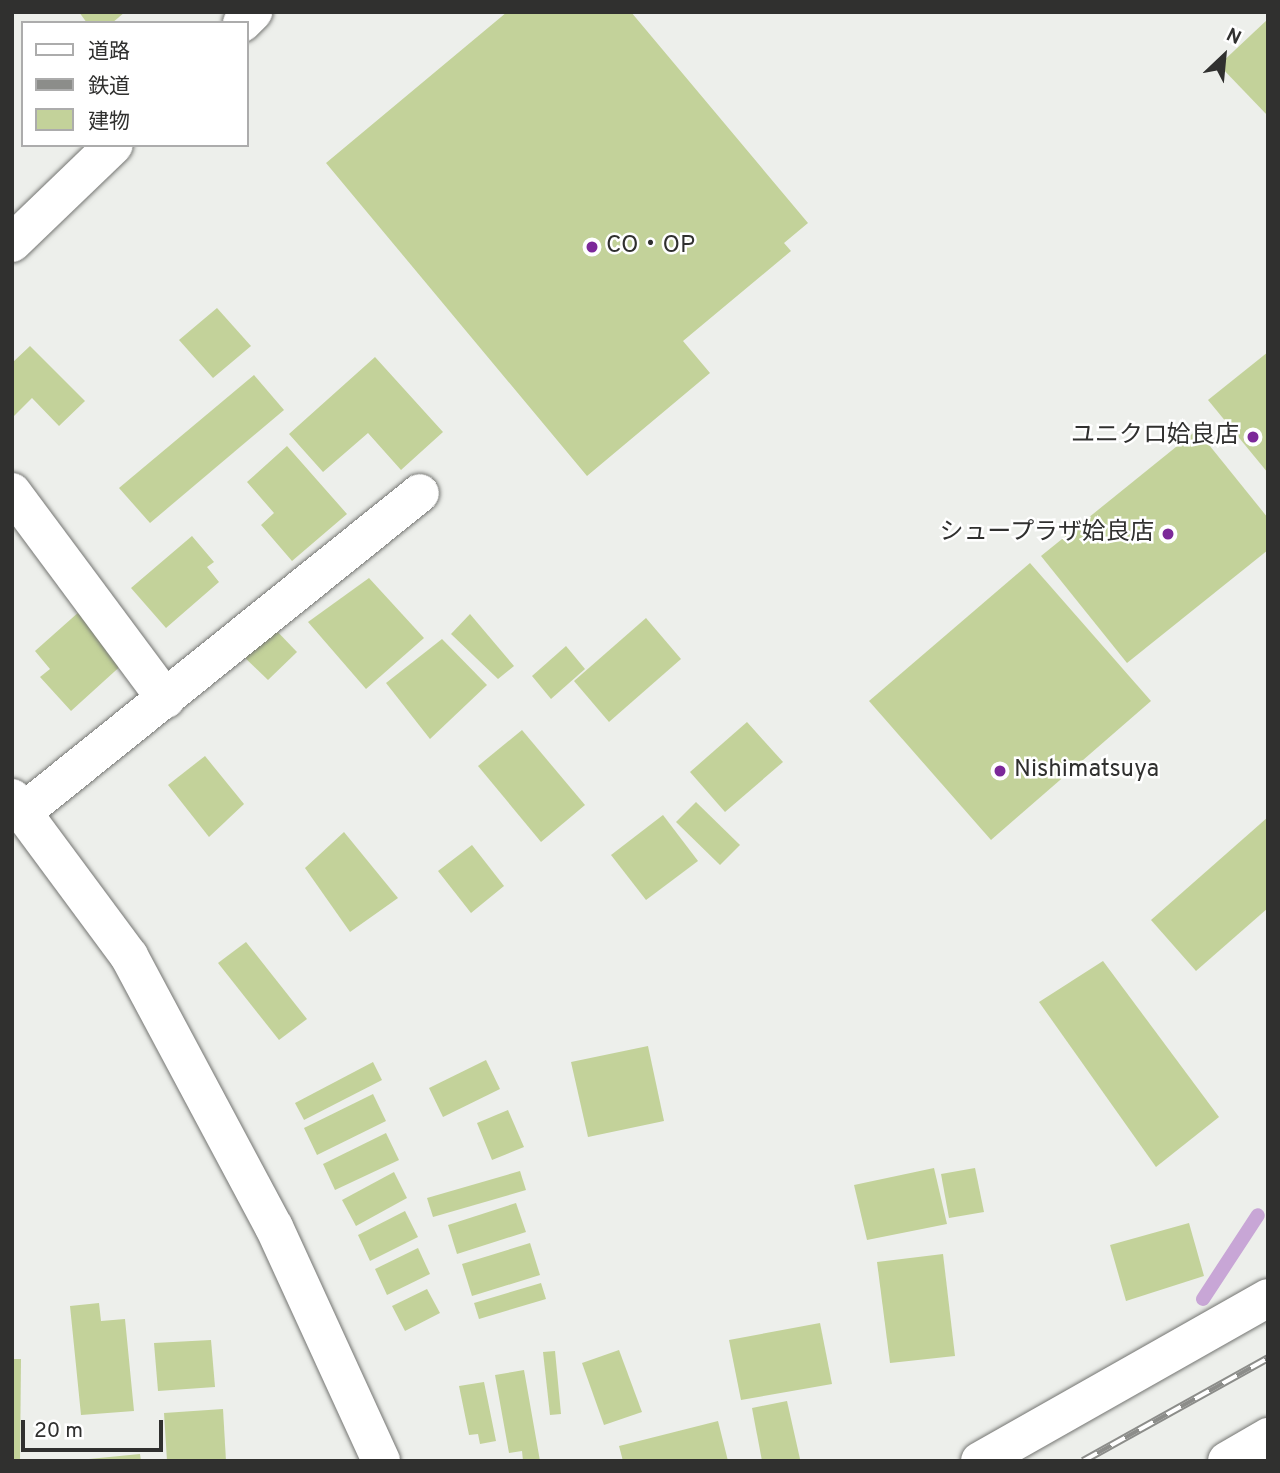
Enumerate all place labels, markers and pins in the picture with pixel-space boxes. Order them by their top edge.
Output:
place label: CO・OP [606,233,695,261]
marker: CO・OP [584,239,600,255]
place label: ユニクロ姶良店 [1071,423,1239,451]
marker: ユニクロ姶良店 [1245,429,1261,445]
place label: シュープラザ姶良店 [938,520,1154,548]
marker: シュープラザ姶良店 [1160,526,1176,542]
place label: Nishimatsuya [1014,757,1159,785]
marker: Nishimatsuya [992,763,1008,779]

